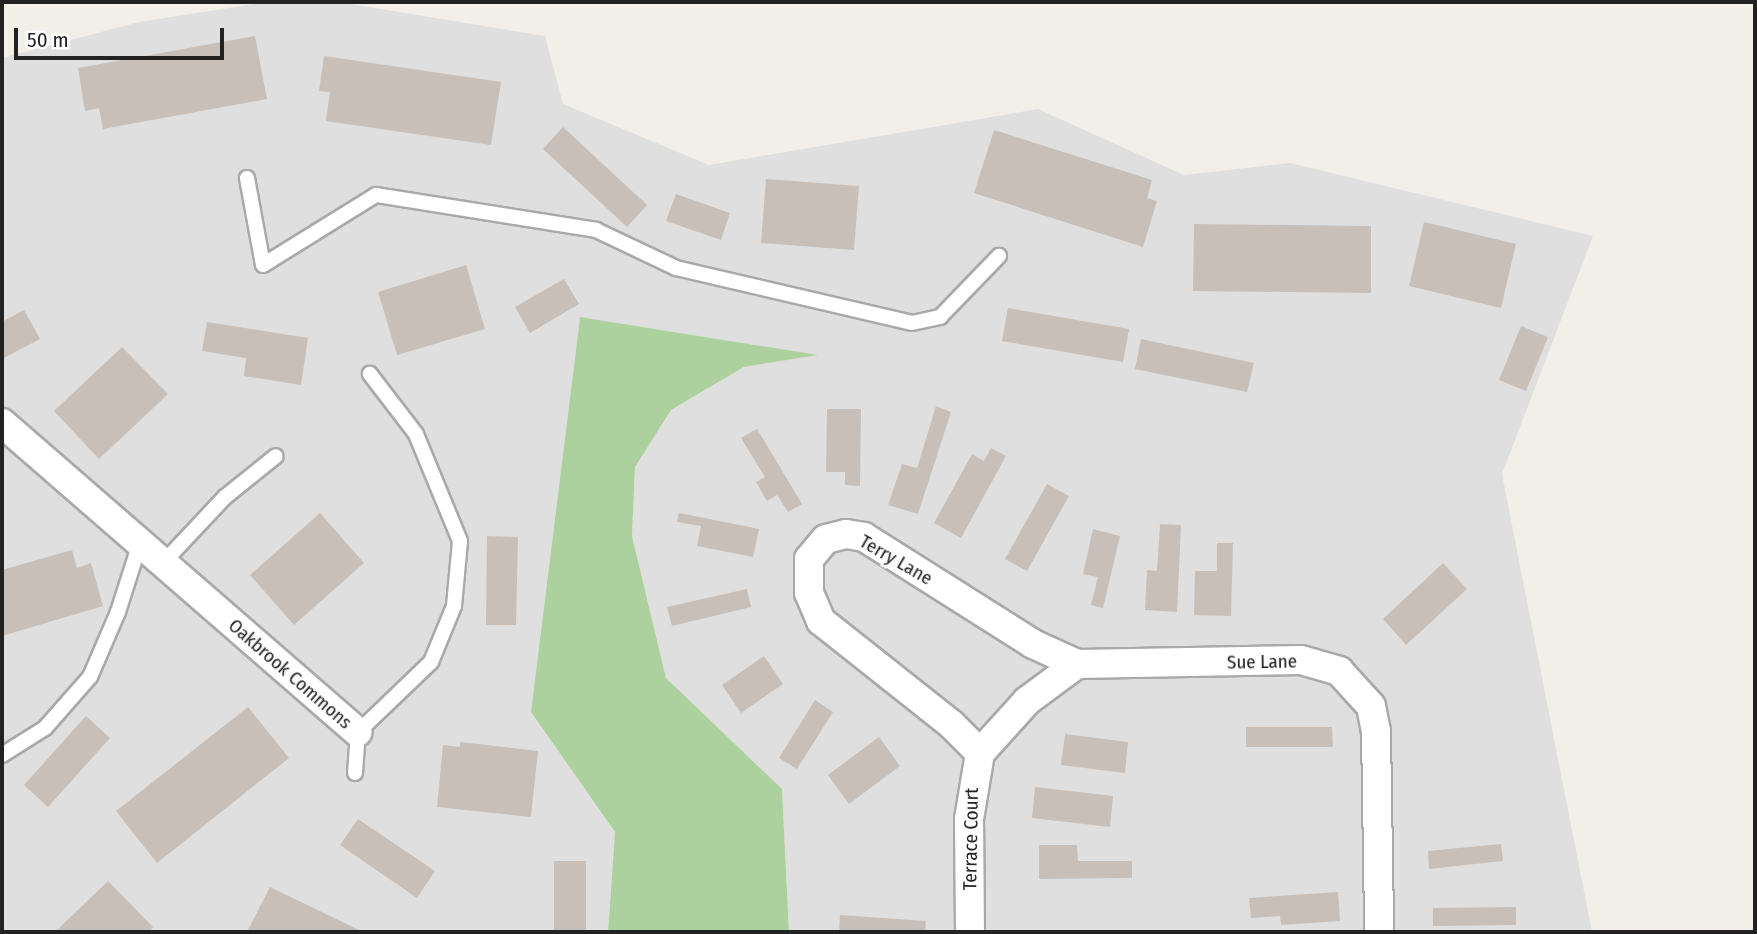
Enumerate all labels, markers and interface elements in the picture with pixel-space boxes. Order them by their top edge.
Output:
scale bar [18,14,228,58]
text: 50 m [27,27,69,53]
street label: Terry Lane [856,530,936,590]
street label: Oakbrook Commons [224,614,356,734]
street label: Sue Lane [1227,650,1297,674]
street label: Terrace Court [959,787,983,891]

